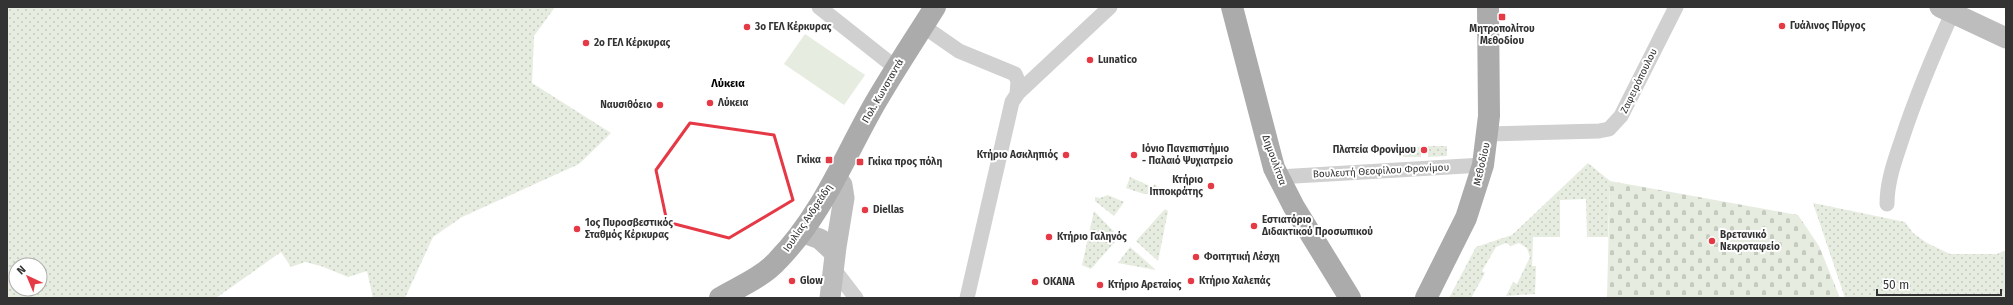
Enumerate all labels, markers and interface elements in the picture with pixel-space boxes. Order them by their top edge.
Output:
marker: Μητροπολίτου Μεθοδίου [1497,12,1507,22]
place label: Γυάλινος Πύργος [1790,19,1866,32]
place label: 3ο ΓΕΛ Κέρκυρας [754,20,832,33]
marker: Γυάλινος Πύργος [1777,21,1787,31]
marker: 3ο ΓΕΛ Κέρκυρας [742,22,752,32]
place label: Μητροπολίτου Μεθοδίου [1469,22,1535,47]
place label: 2ο ΓΕΛ Κέρκυρας [594,36,670,49]
marker: 2ο ΓΕΛ Κέρκυρας [581,38,591,48]
street label: Ζαφειρόπουλου [1617,46,1660,115]
place label: Lunatico [1098,54,1137,66]
marker: Lunatico [1085,55,1095,65]
street label: Πολ. Κωνσταντά [859,56,906,125]
district label: Λύκεια [710,77,745,90]
place label: Λύκεια [717,96,749,109]
place label: Ναυσιθόειο [600,98,652,111]
marker: Λύκεια [705,98,715,108]
marker: Ναυσιθόειο [655,100,665,110]
street label: Δημουλίτσα [1259,133,1290,187]
street label: Μεθοδίου [1470,141,1493,187]
place label: Ιόνιο Πανεπιστήμιο - Παλαιό Ψυχιατρείο [1142,142,1233,167]
place label: Πλατεία Φρονίμου [1333,143,1416,156]
marker: Πλατεία Φρονίμου [1419,145,1429,155]
place label: Κτήριο Ασκληπιός [977,148,1058,161]
marker: Κτήριο Ασκληπιός [1061,150,1071,160]
marker: Ιόνιο Πανεπιστήμιο - Παλαιό Ψυχιατρείο [1129,150,1139,160]
place label: Γκίκα [797,153,821,166]
marker: Γκίκα [824,155,834,165]
place label: Γκίκα προς πόλη [868,155,942,168]
marker: Γκίκα προς πόλη [855,157,865,167]
street label: Βουλευτή Θεοφίλου Φρονίμου [1312,160,1450,181]
place label: Κτήριο Ιπποκράτης [1150,173,1203,198]
street label: Ιουλίας Ανδρεάδη [780,181,835,254]
marker: Κτήριο Ιπποκράτης [1206,181,1216,191]
place label: Diellas [873,204,904,216]
marker: Diellas [860,205,870,215]
place label: Εστιατόριο Διδακτικού Προσωπικού [1261,213,1373,238]
place label: 1ος Πυροσβεστικός Σταθμός Κέρκυρας [585,216,673,241]
marker: Εστιατόριο Διδακτικού Προσωπικού [1249,221,1259,231]
marker: 1ος Πυροσβεστικός Σταθμός Κέρκυρας [572,224,582,234]
place label: Βρετανικό Νεκροταφείο [1720,228,1780,253]
place label: Κτήριο Γαληνός [1057,230,1127,243]
marker: Κτήριο Γαληνός [1044,232,1054,242]
marker: Βρετανικό Νεκροταφείο [1707,236,1717,246]
place label: Φοιτητική Λέσχη [1204,250,1280,263]
marker: Φοιτητική Λέσχη [1191,252,1201,262]
north arrow [8,257,48,297]
text: N [14,263,29,277]
scale bar [1877,271,2001,297]
place label: Κτήριο Χαλεπάς [1199,274,1271,287]
place label: Glow [800,275,823,287]
marker: Glow [787,276,797,286]
place label: ΟΚΑΝΑ [1043,276,1076,288]
marker: Κτήριο Χαλεπάς [1186,276,1196,286]
marker: ΟΚΑΝΑ [1030,277,1040,287]
place label: Κτήριο Αρεταίος [1108,278,1182,291]
text: 50 m [1883,278,1909,292]
marker: Κτήριο Αρεταίος [1095,280,1105,290]

